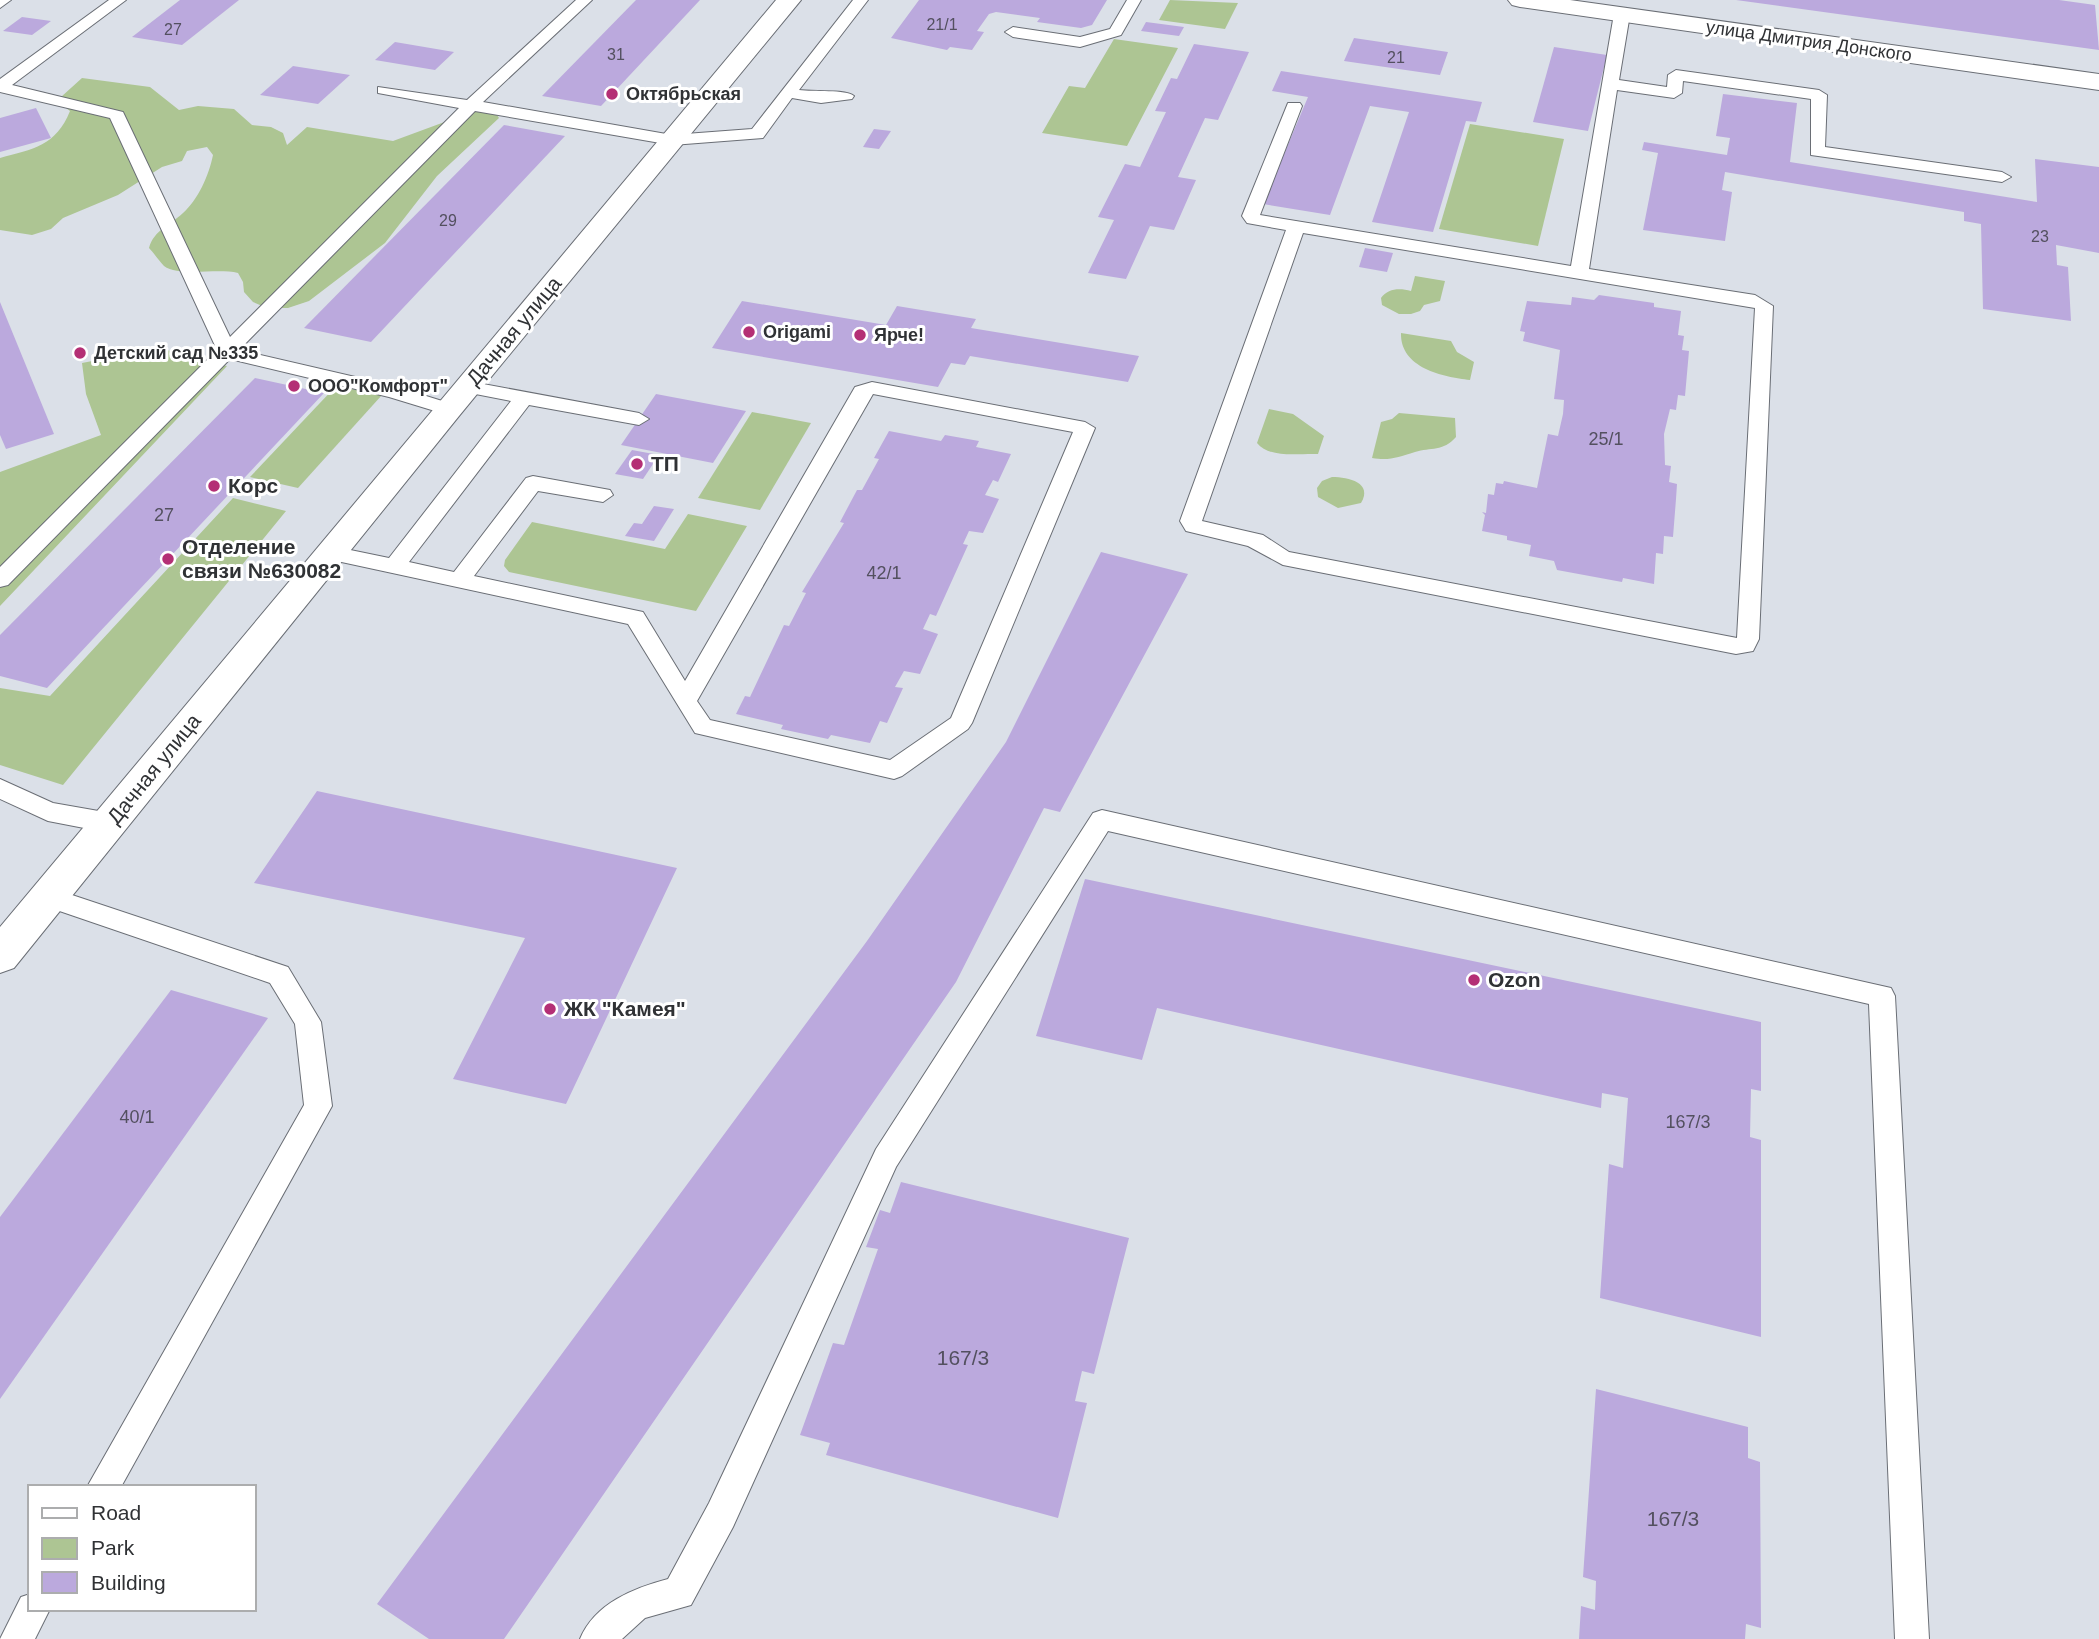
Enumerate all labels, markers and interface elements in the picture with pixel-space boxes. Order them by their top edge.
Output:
house number: 21/1 [926,16,958,33]
street label: улица Дмитрия Донского [1705,17,1913,65]
house number: 27 [164,21,182,38]
house number: 31 [607,46,625,63]
house number: 21 [1387,49,1405,66]
place label: Октябрьская [626,84,741,104]
marker: Октябрьская [604,86,620,102]
house number: 29 [439,212,457,229]
house number: 23 [2031,228,2049,245]
street label: Дачная улица [462,271,566,390]
place label: Origami [763,322,831,342]
marker: Origami [741,324,757,340]
place label: Ярче! [874,325,924,345]
marker: Ярче! [852,327,868,343]
place label: Детский сад №335 [94,343,258,363]
marker: Детский сад №335 [72,345,88,361]
place label: ООО"Комфорт" [308,376,448,396]
marker: ООО"Комфорт" [286,378,302,394]
house number: 25/1 [1588,429,1624,449]
place label: ТП [651,452,679,475]
marker: ТП [629,456,645,472]
place label: Корс [228,474,278,497]
marker: Корс [206,478,222,494]
house number: 27 [154,505,174,525]
place label: Отделение связи №630082 [182,535,341,582]
marker: Отделение связи №630082 [160,551,176,567]
house number: 42/1 [866,563,902,583]
street label: Дачная улица [102,709,205,828]
place label: Ozon [1488,968,1541,991]
marker: Ozon [1466,972,1482,988]
place label: ЖК "Камея" [563,997,686,1020]
marker: ЖК "Камея" [542,1001,558,1017]
house number: 40/1 [119,1107,155,1127]
house number: 167/3 [1665,1112,1711,1132]
house number: 167/3 [937,1346,989,1369]
legend [28,1485,256,1611]
text: Road [91,1501,141,1524]
house number: 167/3 [1647,1507,1699,1530]
text: Park [91,1536,135,1559]
text: Building [91,1571,166,1594]

